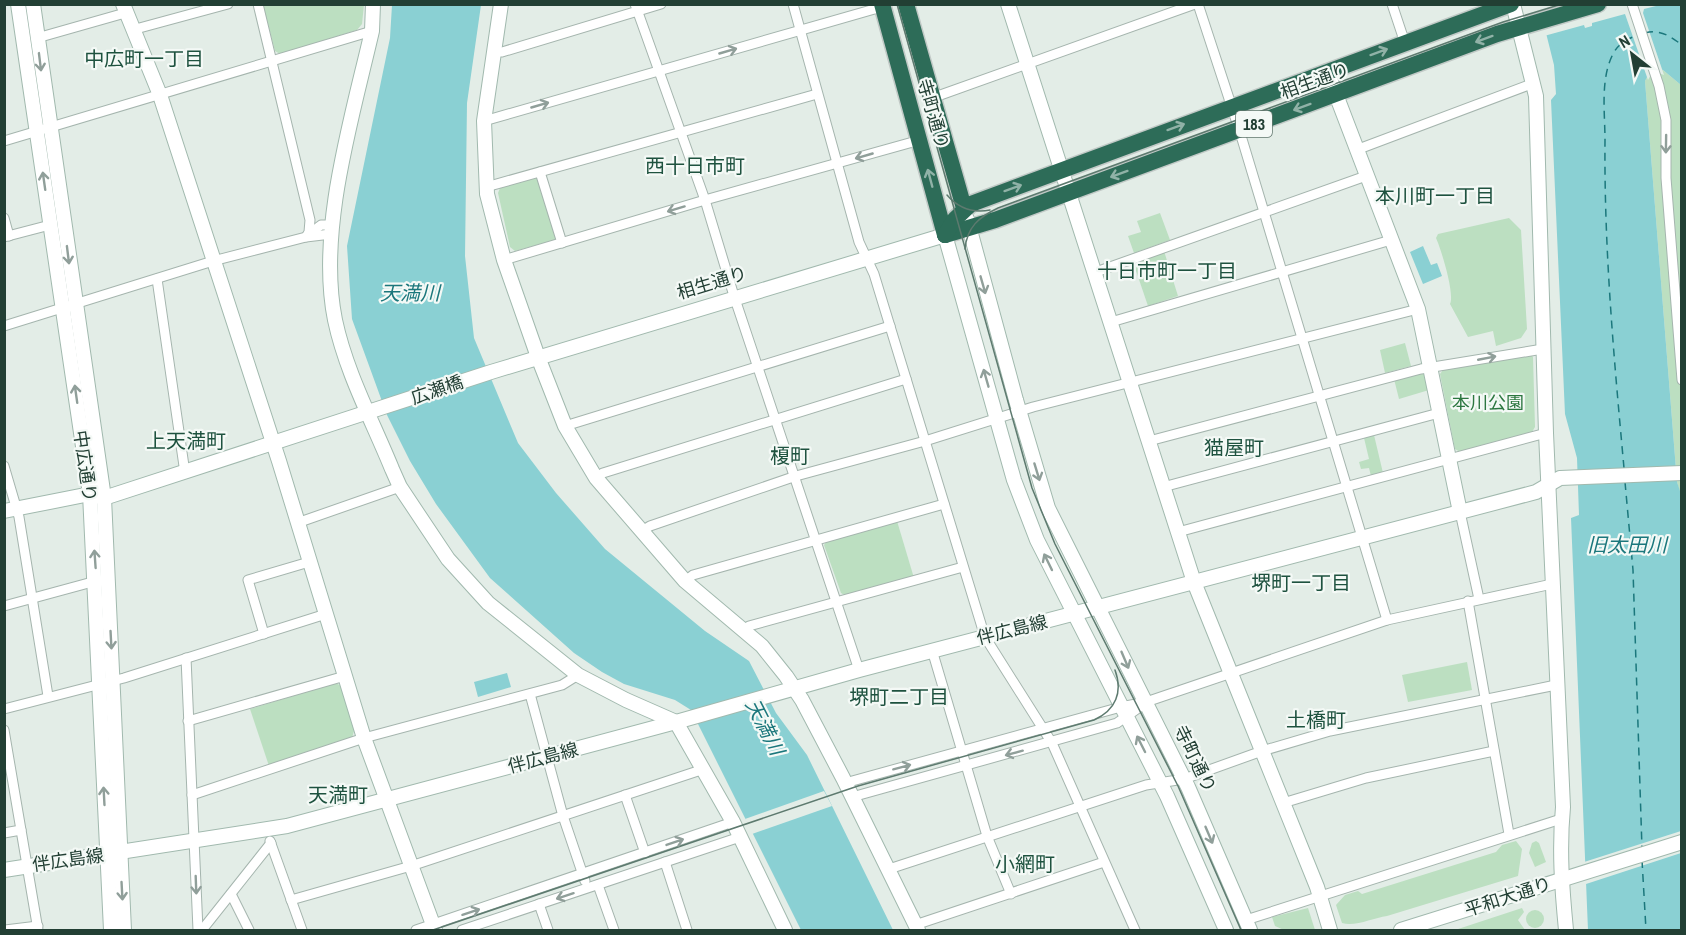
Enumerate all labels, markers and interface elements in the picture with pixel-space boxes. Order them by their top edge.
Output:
north arrow [1602,24,1662,84]
text: N [1615,29,1634,53]
one-way arrow [1476,34,1494,45]
district label: 中広町一丁目 [84,45,204,72]
one-way arrow [718,45,737,57]
one-way arrow [1369,46,1388,57]
one-way arrow [35,52,46,72]
street label: 相生通り [1277,56,1353,105]
street label: 寺町通り [912,76,955,152]
one-way arrow [531,99,550,110]
one-way arrow [1293,102,1312,113]
road number: 183 [1236,111,1272,137]
one-way arrow [1167,121,1185,132]
one-way arrow [1660,133,1672,153]
one-way arrow [855,151,874,163]
district label: 西十日市町 [645,152,745,179]
one-way arrow [924,169,936,188]
one-way arrow [1110,169,1128,180]
one-way arrow [39,171,50,191]
one-way arrow [1003,182,1022,193]
district label: 本川町一丁目 [1375,182,1495,209]
one-way arrow [667,204,686,215]
one-way arrow [63,245,74,265]
district label: 十日市町一丁目 [1097,257,1237,284]
street label: 相生通り [674,260,750,305]
one-way arrow [978,275,990,294]
water label: 天満川 [380,279,442,306]
one-way arrow [1476,352,1496,363]
street label: 広瀬橋 [407,369,466,410]
one-way arrow [980,369,991,388]
one-way arrow [70,385,81,405]
park label: 本川公園 [1452,390,1524,415]
district label: 上天満町 [146,427,226,454]
street label: 中広通り [68,429,103,503]
district label: 猫屋町 [1204,434,1264,461]
district label: 榎町 [770,442,810,469]
one-way arrow [1032,462,1043,481]
water label: 旧太田川 [1587,531,1669,558]
one-way arrow [89,550,100,570]
one-way arrow [1041,554,1053,572]
district label: 堺町一丁目 [1251,569,1351,596]
street label: 伴広島線 [974,609,1050,650]
one-way arrow [105,630,116,650]
one-way arrow [1120,650,1131,668]
district label: 堺町二丁目 [849,683,949,710]
water label: 天満川 [740,694,792,761]
district label: 土橋町 [1286,706,1346,733]
street label: 寺町通り [1168,721,1222,797]
one-way arrow [1134,735,1146,753]
street label: 伴広島線 [505,736,581,779]
one-way arrow [1005,747,1024,759]
one-way arrow [892,761,911,773]
district label: 天満町 [308,781,368,808]
one-way arrow [98,786,109,806]
one-way arrow [1204,826,1215,844]
one-way arrow [666,836,684,847]
street label: 伴広島線 [31,842,105,877]
district label: 小網町 [995,850,1055,877]
street label: 平和大通り [1461,871,1555,922]
one-way arrow [190,875,201,895]
one-way arrow [117,881,128,901]
one-way arrow [556,891,575,902]
one-way arrow [461,906,480,917]

